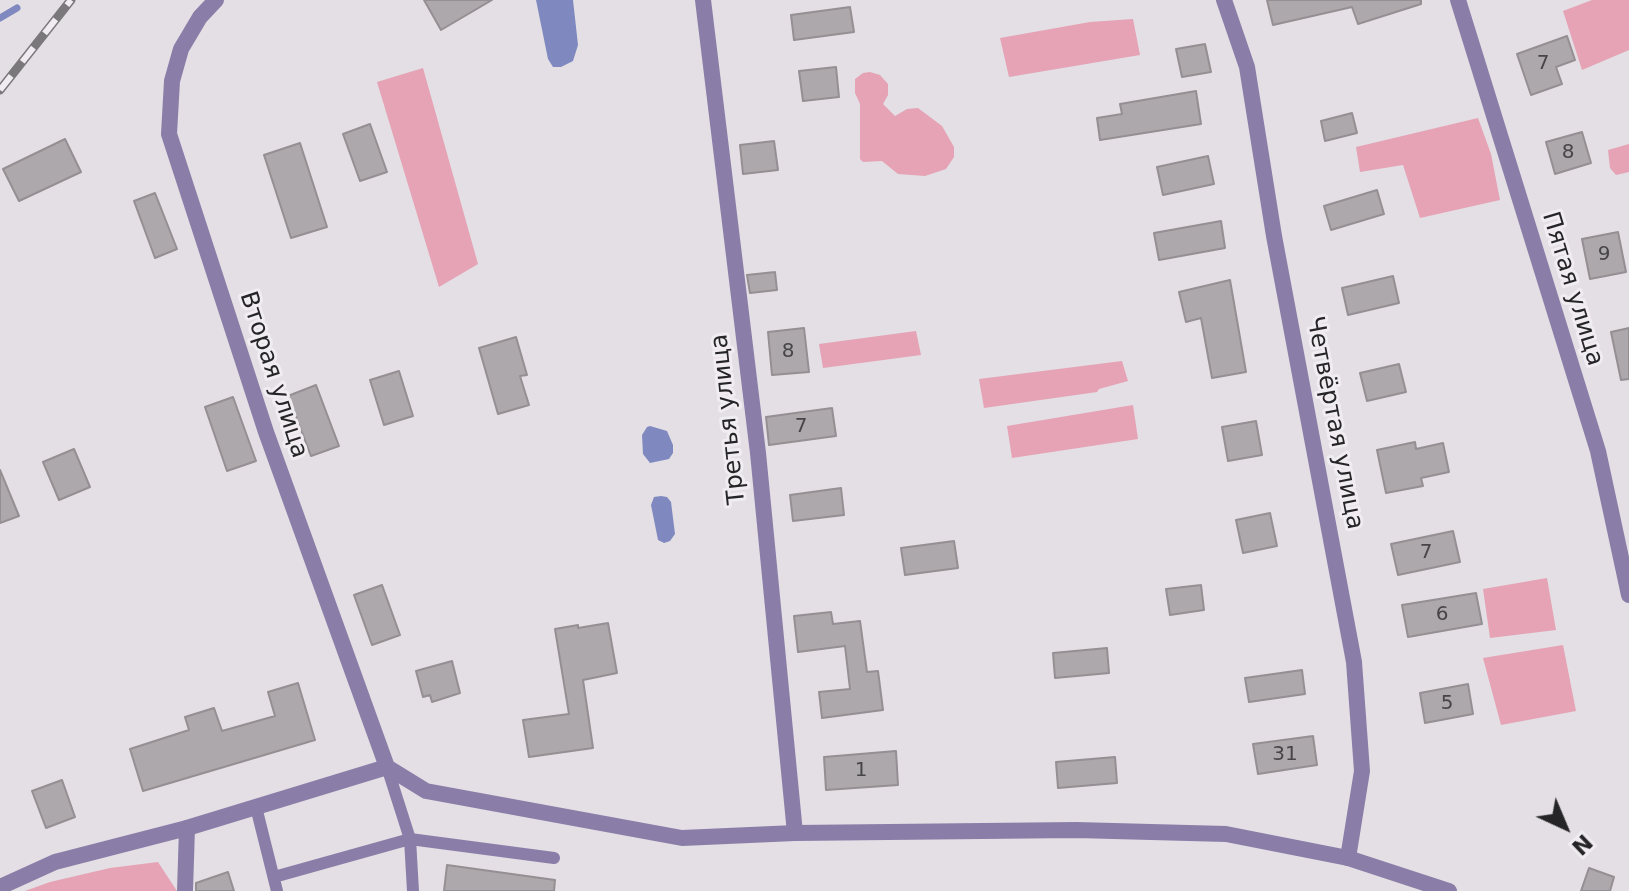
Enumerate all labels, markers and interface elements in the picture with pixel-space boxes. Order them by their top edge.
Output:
house number: 7 [1537,52,1549,76]
house number: 8 [1562,141,1574,165]
street label: Пятая улица [1535,209,1609,369]
house number: 9 [1598,243,1610,267]
street label: Вторая улица [233,288,313,462]
street label: Четвёртая улица [1299,314,1369,532]
street label: Третья улица [706,332,752,506]
house number: 8 [782,340,794,364]
house number: 7 [795,415,807,439]
house number: 7 [1420,541,1432,565]
house number: 6 [1436,603,1448,627]
house number: 5 [1441,692,1453,716]
house number: 31 [1272,743,1298,767]
house number: 1 [855,759,867,783]
north arrow [1525,787,1605,867]
text: N [1567,829,1597,860]

